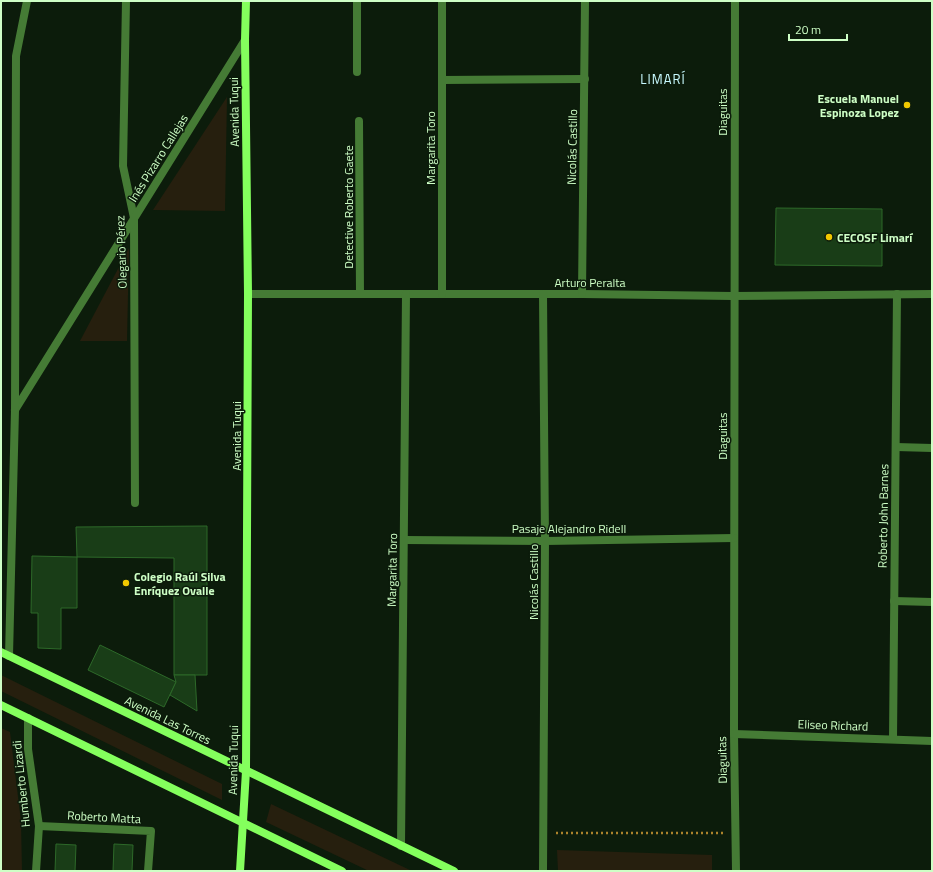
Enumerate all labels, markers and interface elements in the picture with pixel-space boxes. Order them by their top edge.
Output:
scale bar [789,16,847,42]
text: 20 m [795,20,821,39]
district label: LIMARÍ [640,69,686,89]
street label: Avenida Tuqui [224,77,244,147]
street label: Diaguitas [713,88,732,136]
place label: Escuela Manuel Espinoza Lopez [818,89,899,122]
marker: Escuela Manuel Espinoza Lopez [902,100,912,110]
street label: Nicolás Castillo [562,109,582,185]
street label: Inés Pizarro Callejas [123,110,193,206]
street label: Margarita Toro [421,111,440,185]
street label: Detective Roberto Gaete [339,145,358,269]
street label: Olegario Pérez [110,215,132,289]
place label: CECOSF Limarí [837,228,913,247]
marker: CECOSF Limarí [824,232,834,242]
street label: Arturo Peralta [554,273,626,292]
street label: Avenida Tuqui [227,401,246,471]
street label: Diaguitas [713,412,732,460]
street label: Roberto John Barnes [873,463,893,568]
street label: Pasaje Alejandro Ridell [512,519,626,538]
street label: Margarita Toro [382,533,402,607]
street label: Nicolás Castillo [524,544,543,620]
place label: Colegio Raúl Silva Enríquez Ovalle [134,567,226,600]
marker: Colegio Raúl Silva Enríquez Ovalle [121,578,131,588]
street label: Avenida Las Torres [122,691,215,749]
street label: Eliseo Richard [797,714,869,736]
street label: Avenida Tuqui [223,725,243,795]
street label: Diaguitas [712,736,732,784]
street label: Humberto Lizardi [7,740,35,828]
street label: Roberto Matta [67,806,141,828]

